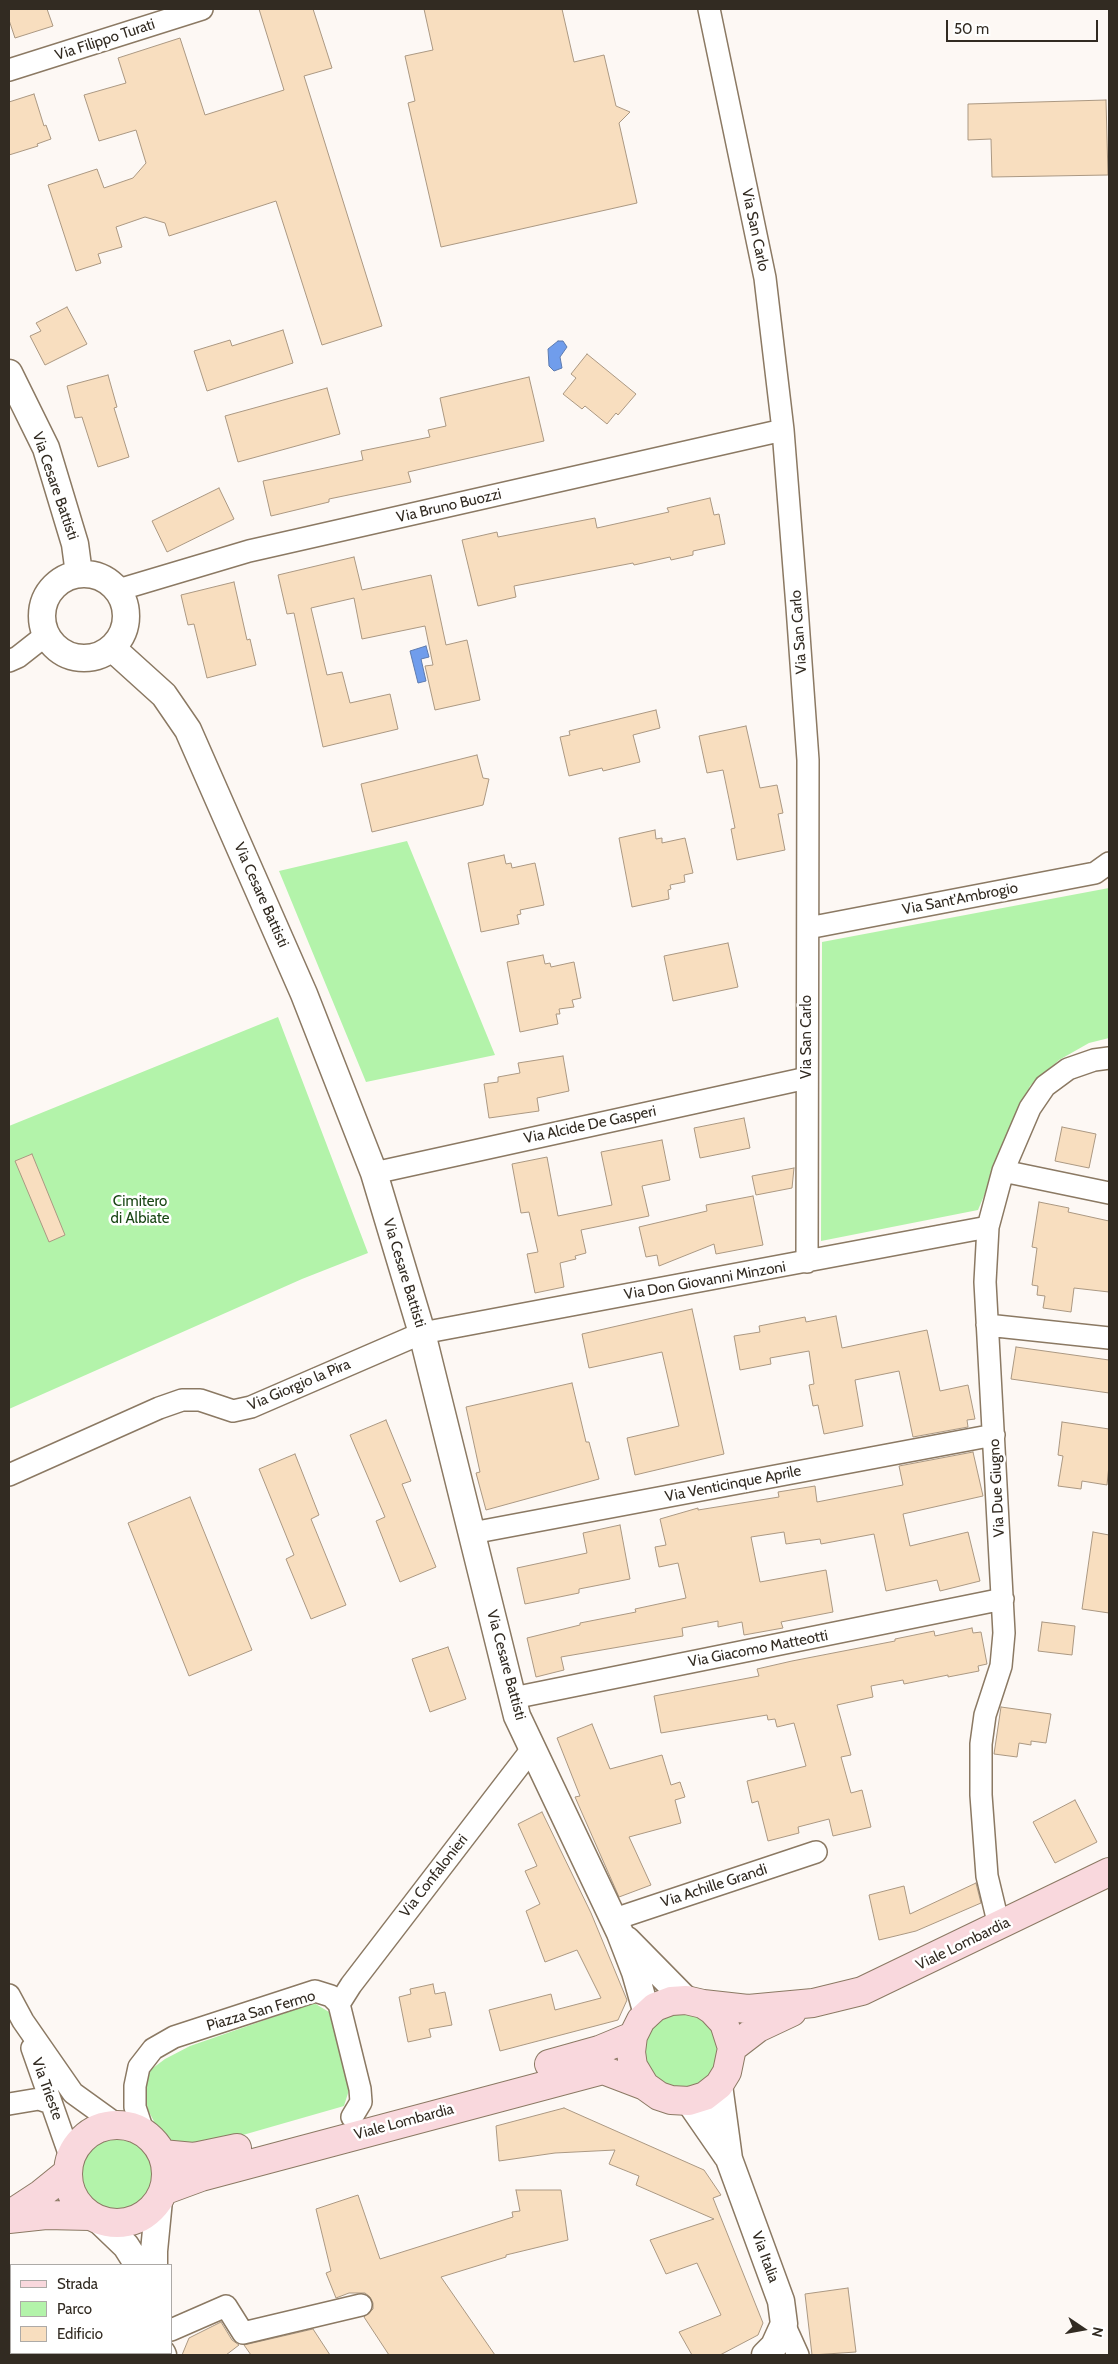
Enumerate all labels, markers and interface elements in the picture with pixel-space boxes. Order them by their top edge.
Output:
scale bar [948,10,1100,42]
street label: Via Filippo Turati [53,15,157,65]
text: 50 m [954,20,989,38]
street label: Via San Carlo [737,187,773,273]
street label: Via Cesare Battisti [28,430,82,542]
street label: Via Bruno Buozzi [395,485,503,527]
street label: Via San Carlo [787,589,811,675]
street label: Via Cesare Battisti [230,840,292,950]
street label: Via Sant'Ambrogio [901,879,1019,919]
street label: Via San Carlo [798,995,816,1079]
street label: Via Alcide De Gasperi [522,1102,658,1148]
park label: Cimitero di Albiate [111,1193,169,1228]
street label: Via Cesare Battisti [379,1216,429,1330]
street label: Via Don Giovanni Minzoni [623,1258,787,1304]
street label: Via Giorgio la Pira [245,1355,353,1415]
street label: Via Due Giugno [985,1438,1009,1538]
street label: Via Venticinque Aprile [663,1462,803,1506]
street label: Via Cesare Battisti [483,1608,529,1722]
street label: Via Giacomo Matteotti [687,1627,829,1671]
street label: Via Confalonieri [396,1831,472,1921]
street label: Via Achille Grandi [659,1860,769,1912]
street label: Viale Lombardia [913,1913,1013,1975]
street label: Piazza San Fermo [205,1987,317,2035]
street label: Via Trieste [27,2056,67,2122]
street label: Viale Lombardia [352,2100,456,2144]
street label: Via Italia [747,2229,783,2285]
legend [10,2264,172,2354]
text: Strada [57,2275,98,2293]
text: Parco [57,2300,92,2318]
north arrow [1058,2304,1108,2354]
text: Edificio [57,2325,103,2343]
text: N [1088,2325,1108,2339]

